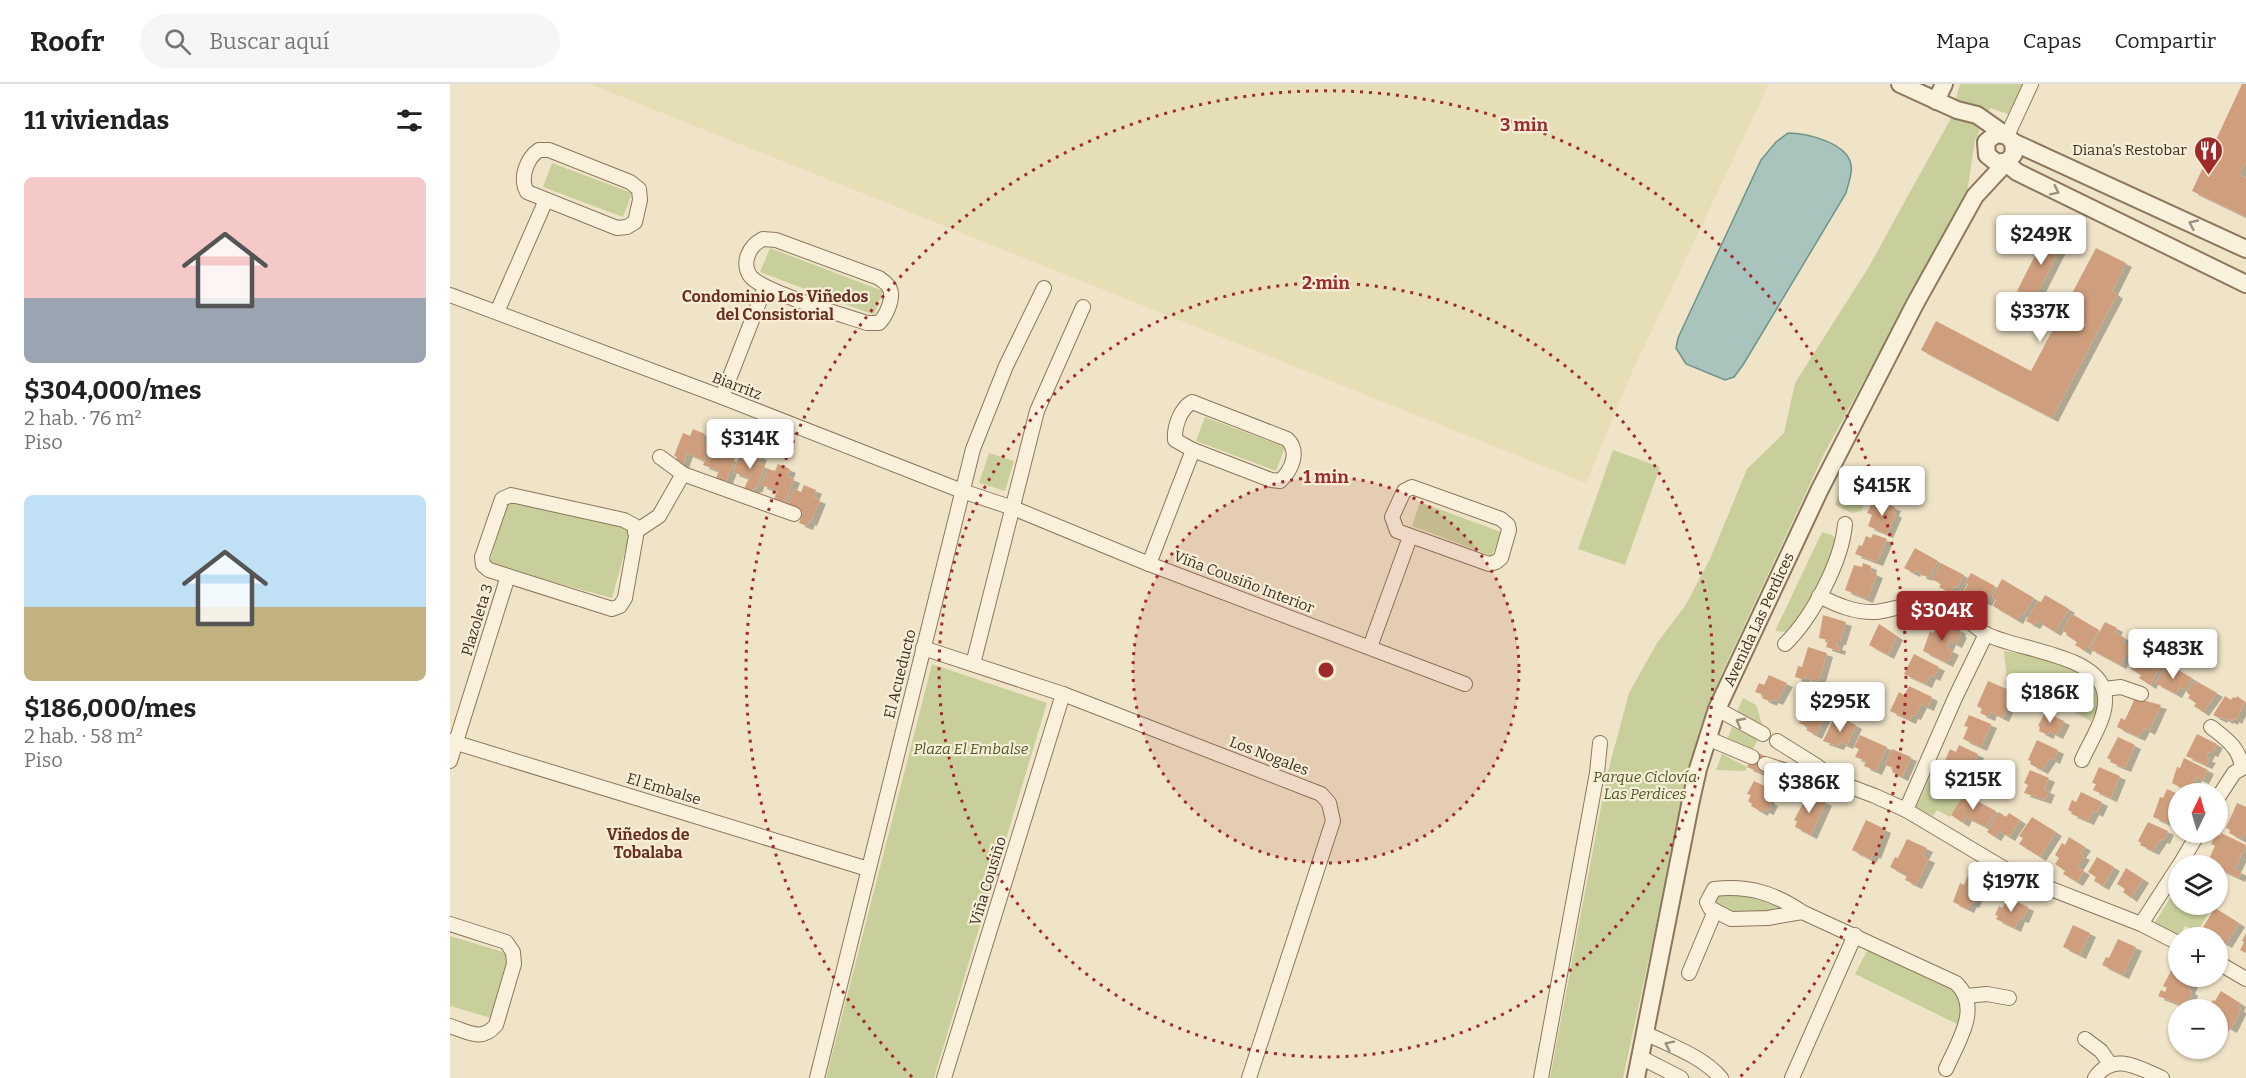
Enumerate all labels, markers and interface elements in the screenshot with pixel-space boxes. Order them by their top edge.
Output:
search box [140,14,560,68]
text: Roofr [30,25,104,58]
icon: search [161,25,194,58]
text: Buscar aquí [209,28,329,55]
text: Mapa [1936,28,1990,54]
text: Capas [2023,28,2081,54]
text: Compartir [2114,28,2216,54]
icon: filters [393,104,426,137]
text: 11 viviendas [24,105,169,136]
text: 3 min [1500,114,1548,136]
restaurant icon: Diana’s Restobar [2192,134,2224,176]
place label: Diana’s Restobar [2072,141,2187,159]
one-way arrow [2049,183,2060,195]
pin: $249K [1999,215,2083,266]
icon: home [171,216,279,324]
one-way arrow [2188,219,2199,231]
text: $249K [2010,222,2072,246]
text: 2 min [1302,272,1350,294]
district label: Condominio Los Viñedos del Consistorial [682,287,868,324]
pin: $337K [1998,292,2082,343]
text: $337K [2010,299,2070,323]
street label: Biarritz [710,368,764,404]
text: $304,000/mes [24,375,202,406]
text: 2 hab. · 76 m² [24,406,142,430]
pin: $314K [708,419,792,470]
text: $314K [721,426,779,450]
text: Piso [24,430,63,454]
text: 1 min [1303,466,1349,488]
pin: $415K [1840,466,1924,517]
text: $415K [1853,473,1911,497]
icon: home [171,534,279,642]
street label: Viña Cousiño Interior [1171,547,1317,617]
street label: Avenida Las Perdices [1720,550,1798,689]
street label: Plazoleta 3 [458,582,496,658]
pin: $304K [1900,591,1984,642]
text: $304K [1911,598,1973,622]
street label: El Acueducto [880,627,920,721]
pin: $483K [2131,629,2215,680]
text: $483K [2142,636,2204,660]
centre of rings [1316,660,1336,680]
pin: $186K [2008,673,2092,724]
text: $186K [2021,680,2079,704]
pin: $295K [1798,682,1882,733]
text: $295K [1810,689,1870,713]
text: $186,000/mes [24,693,196,724]
one-way arrow [1736,718,1746,729]
text: 2 hab. · 58 m² [24,724,143,748]
street label: Los Nogales [1227,733,1311,779]
park label: Plaza El Embalse [914,740,1029,758]
text: Piso [24,748,63,772]
pin: $215K [1931,760,2015,811]
pin: $386K [1767,763,1851,814]
text: $215K [1944,767,2002,791]
park label: Parque Ciclovía Las Perdices [1593,768,1697,803]
street label: El Embalse [625,769,703,809]
text: $386K [1778,770,1840,794]
north arrow [2168,783,2228,843]
map controls [2168,783,2228,1059]
district label: Viñedos de Tobalaba [606,825,690,862]
street label: Viña Cousiño [966,834,1010,928]
button: layers [2168,855,2228,915]
pin: $197K [1969,862,2053,913]
text: $197K [1982,869,2040,893]
button: + [2168,927,2228,987]
button: − [2168,999,2228,1059]
one-way arrow [1665,1040,1676,1052]

